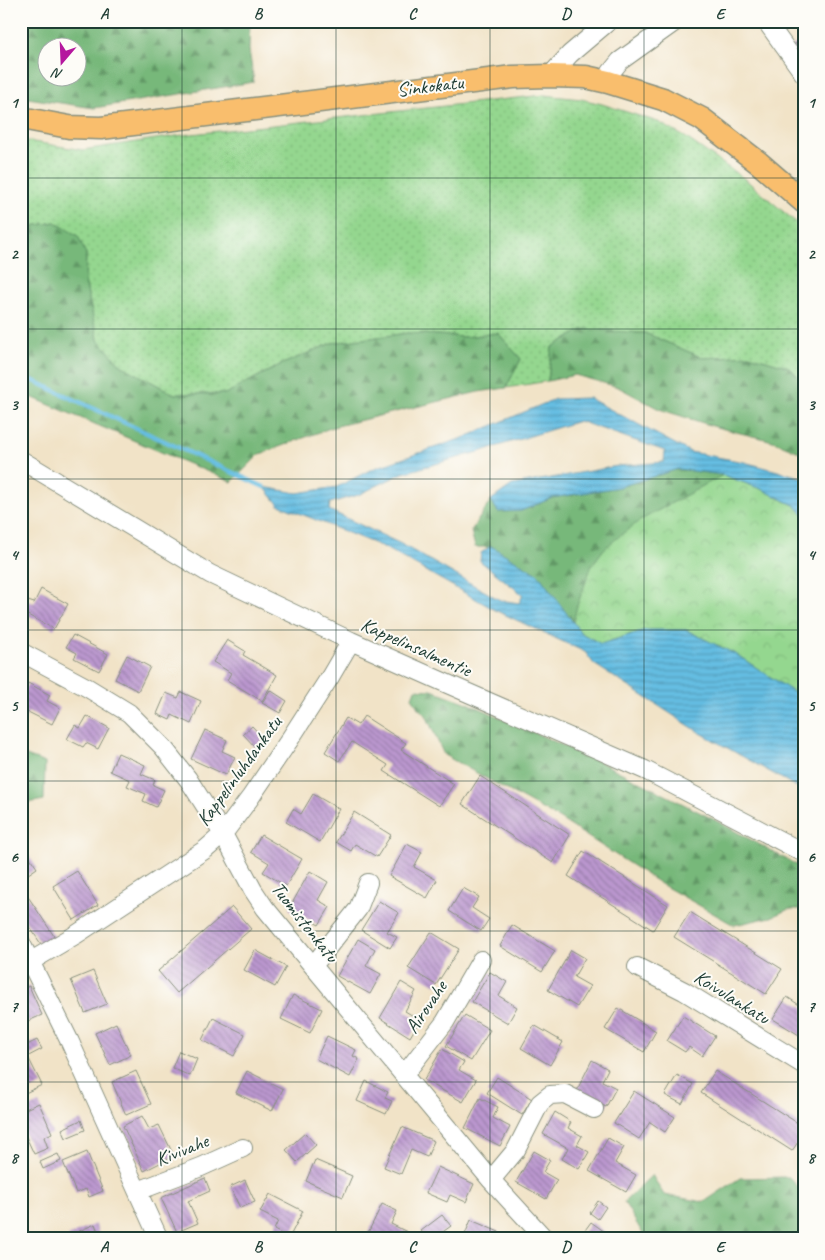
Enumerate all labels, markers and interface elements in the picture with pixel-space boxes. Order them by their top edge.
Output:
text: A [100,4,110,24]
text: B [254,4,264,24]
text: C [408,4,418,24]
text: D [561,4,572,24]
text: E [716,4,727,24]
north arrow [38,38,88,88]
text: N [49,64,65,83]
street label: Sinkokatu [395,69,466,102]
text: 1 [10,93,19,113]
text: 1 [807,93,816,113]
text: 2 [10,244,19,264]
text: 2 [807,244,816,264]
text: 3 [10,395,19,415]
text: 3 [807,395,816,415]
text: 4 [10,545,19,565]
text: 4 [807,545,816,565]
street label: Kappelinsalmentie [357,612,476,683]
text: 5 [11,696,20,716]
text: 5 [808,696,817,716]
street label: Kappelinluhdankatu [191,710,288,831]
text: 6 [10,847,19,867]
text: 6 [807,847,816,867]
street label: Tuomistonkatu [266,877,345,969]
street label: Koivulankatu [690,964,776,1031]
street label: Airovahe [399,975,454,1038]
text: 7 [10,997,19,1017]
text: 7 [807,997,816,1017]
street label: Kivivahe [152,1128,213,1172]
text: 8 [10,1148,19,1168]
text: 8 [807,1148,816,1168]
text: A [100,1237,110,1257]
text: B [254,1237,264,1257]
text: C [408,1237,418,1257]
text: D [561,1237,572,1257]
text: E [716,1237,727,1257]

